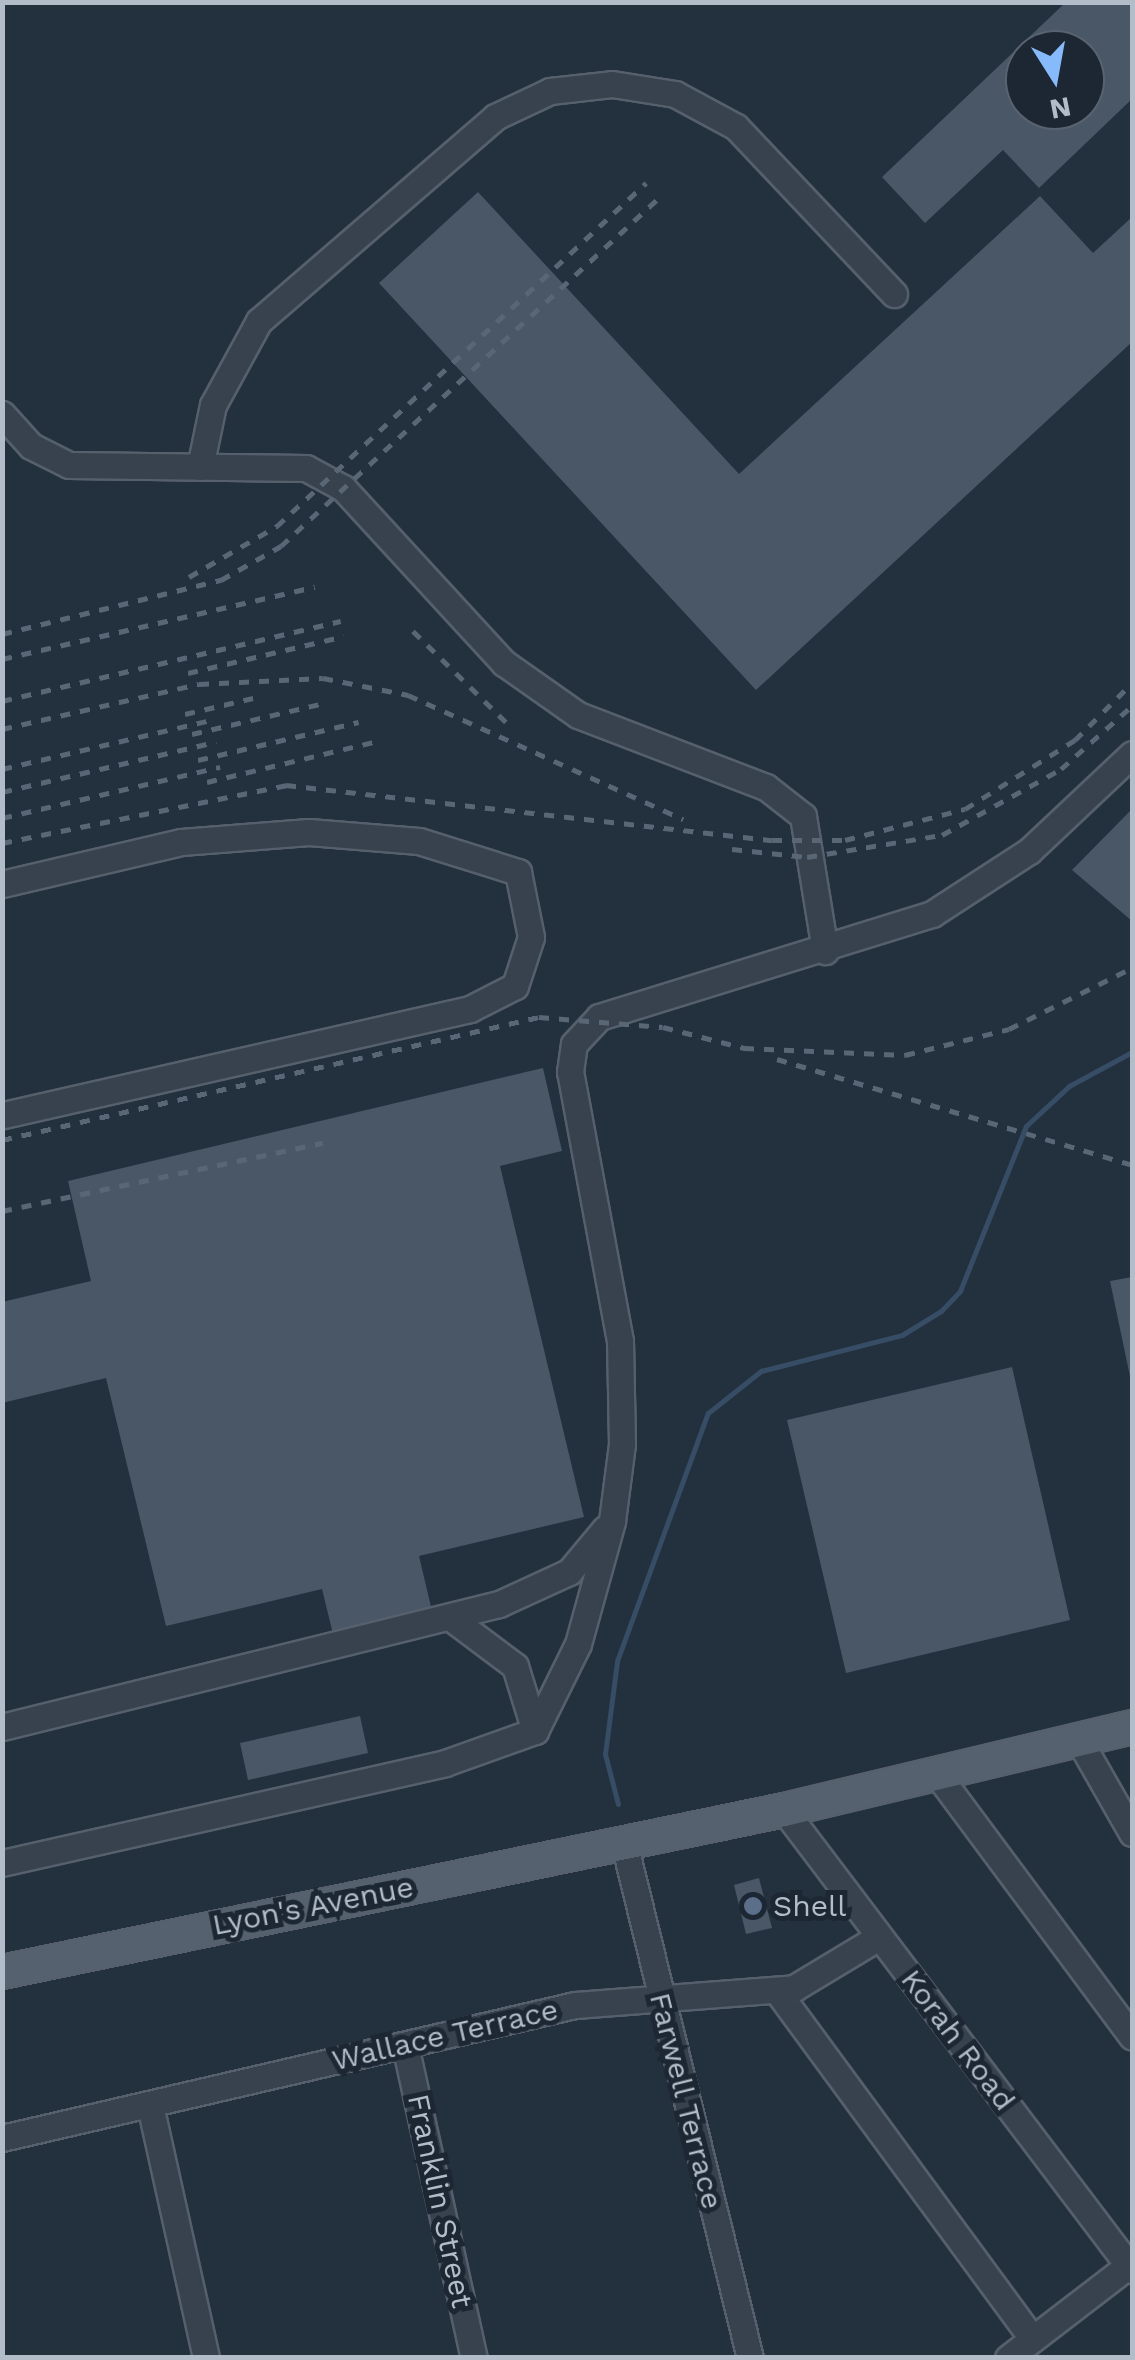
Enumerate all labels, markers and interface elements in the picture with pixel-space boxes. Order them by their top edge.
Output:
north arrow [1005,30,1105,130]
text: N [1047,90,1074,126]
street label: Lyon's Avenue [209,1869,417,1943]
place label: Shell [773,1888,846,1924]
marker: Shell [742,1895,764,1917]
street label: Korah Road [893,1962,1023,2118]
street label: Farwell Terrace [641,1988,731,2214]
street label: Wallace Terrace [328,1991,562,2079]
street label: Franklin Street [400,2091,480,2311]

